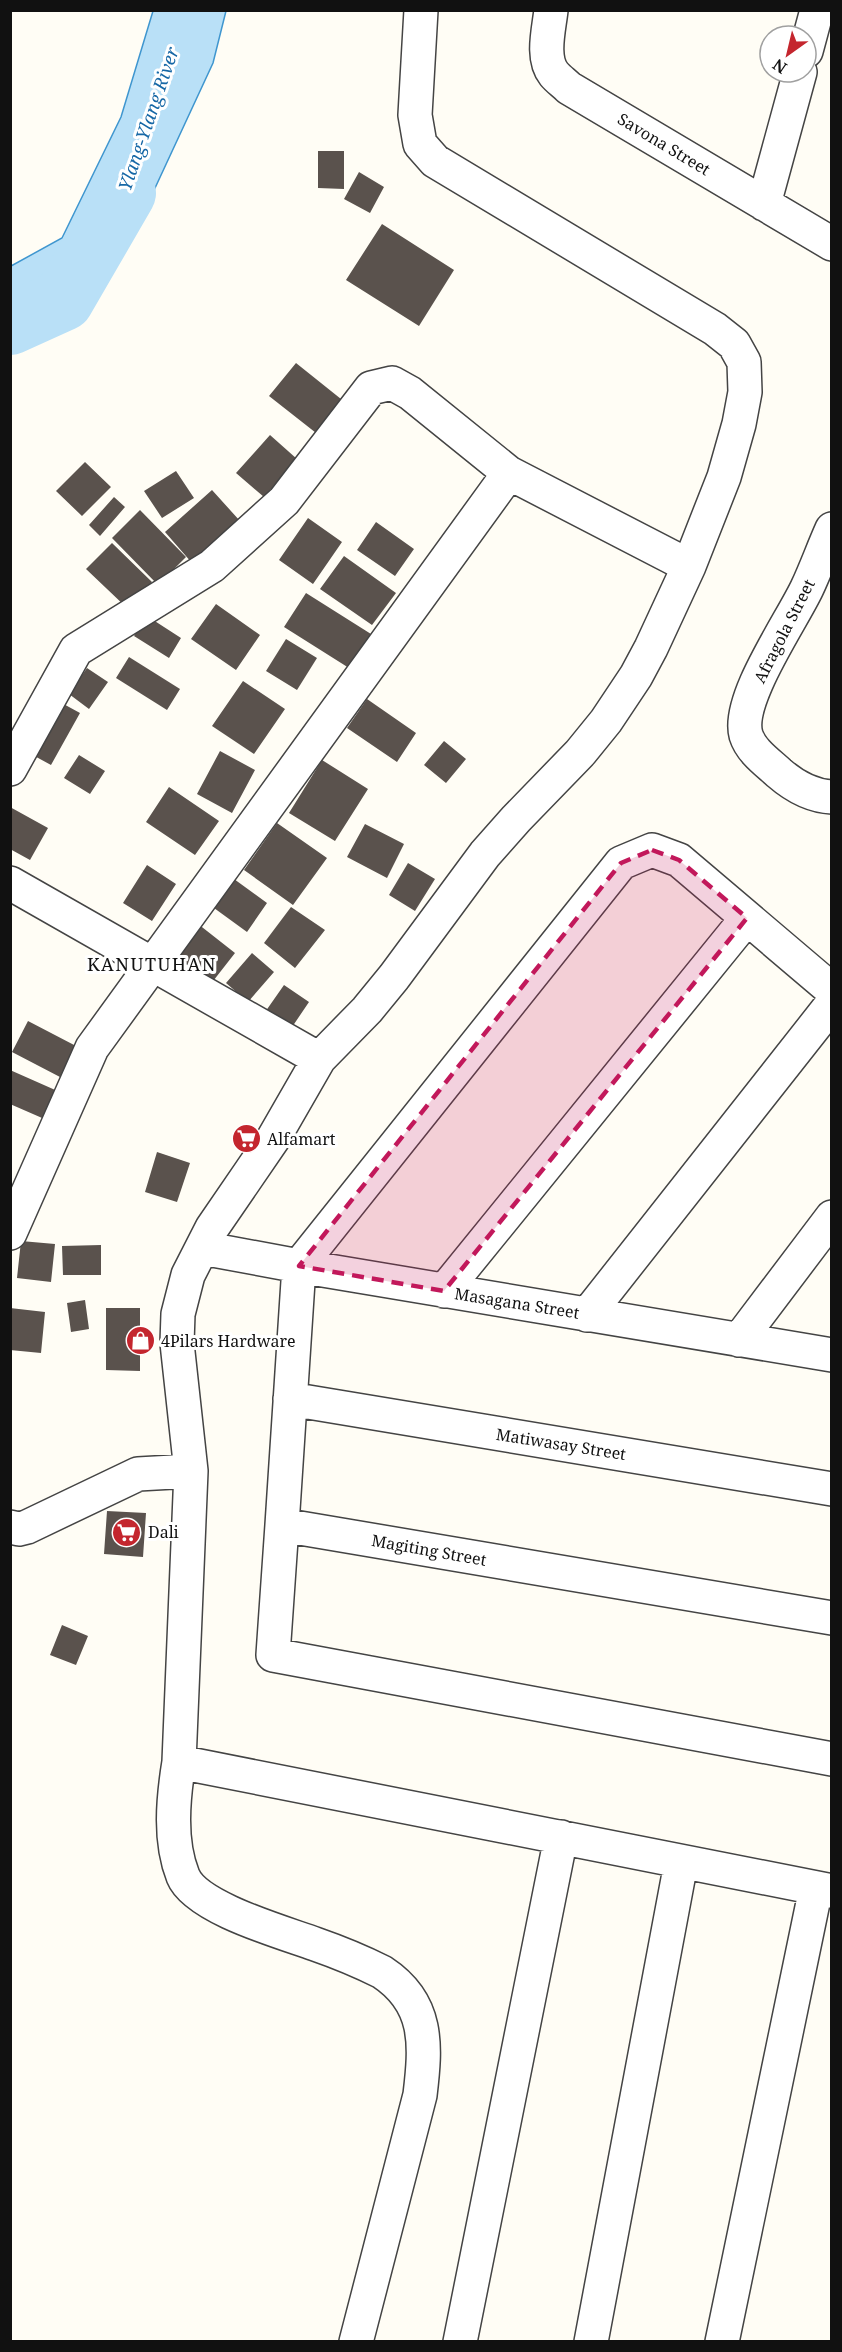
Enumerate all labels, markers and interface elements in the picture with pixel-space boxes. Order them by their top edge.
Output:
north arrow [758,24,818,84]
water label: Ylang-Ylang River [112,43,184,194]
text: N [768,54,791,79]
street label: Savona Street [614,108,715,180]
street label: Afragola Street [748,575,820,687]
district label: KANUTUHAN [87,952,217,976]
supermarket icon: Alfamart [230,1123,262,1155]
place label: Alfamart [267,1128,336,1150]
street label: Masagana Street [453,1282,581,1324]
shop icon: 4Pilars Hardware [124,1325,156,1357]
place label: 4Pilars Hardware [161,1330,296,1352]
street label: Matiwasay Street [494,1423,628,1465]
supermarket icon: Dali [111,1516,143,1548]
place label: Dali [148,1521,179,1543]
street label: Magiting Street [370,1529,488,1571]

